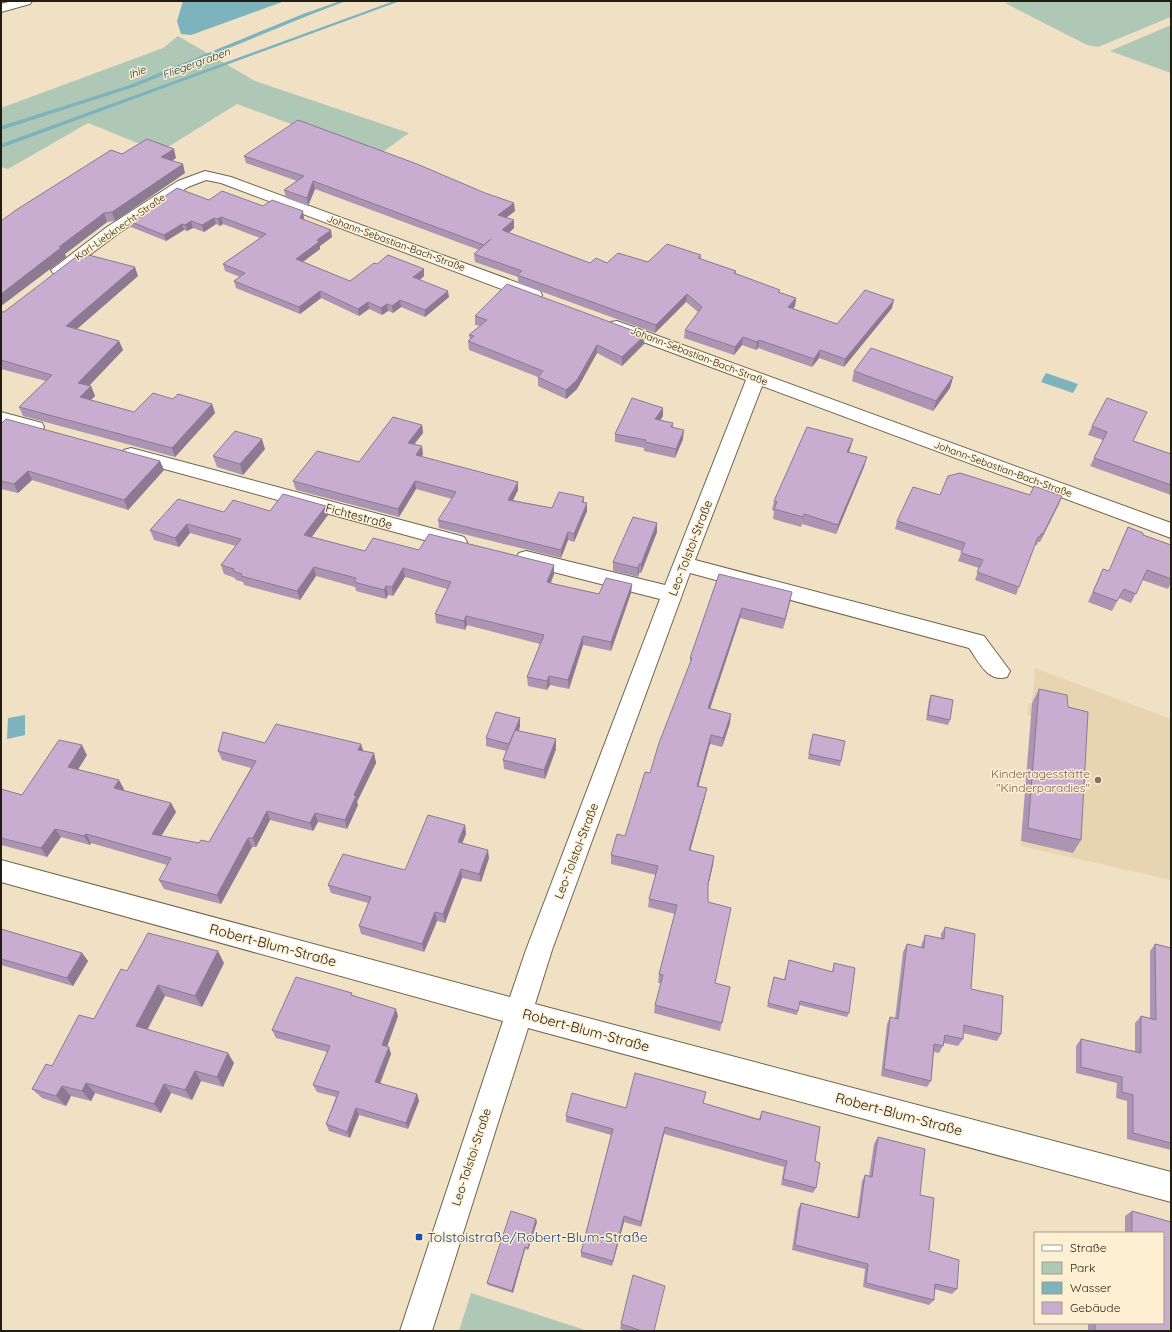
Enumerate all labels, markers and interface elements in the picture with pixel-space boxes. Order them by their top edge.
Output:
water label: Fliegergraben [160,44,232,82]
water label: Ihle [126,62,148,82]
street label: Karl-Liebknecht-Straße [72,191,168,263]
street label: Johann-Sebastian-Bach-Straße [325,212,467,274]
street label: Johann-Sebastian-Bach-Straße [628,324,770,388]
street label: Johann-Sebastian-Bach-Straße [932,438,1074,500]
street label: Leo-Tolstoi-Straße [665,498,715,598]
street label: Fichtestraße [324,500,394,532]
place label: Kindertagesstätte "Kinderparadies" [991,766,1090,795]
marker: Kindertagesstätte "Kinderparadies" [1093,775,1103,785]
street label: Leo-Tolstoi-Straße [551,801,601,901]
street label: Robert-Blum-Straße [207,919,339,971]
street label: Robert-Blum-Straße [520,1004,652,1056]
street label: Robert-Blum-Straße [833,1088,965,1140]
street label: Leo-Tolstoi-Straße [448,1106,494,1208]
place label: Tolstoistraße/Robert-Blum-Straße [427,1228,648,1246]
marker: Tolstoistraße/Robert-Blum-Straße [414,1232,424,1242]
legend [1034,1232,1164,1324]
text: Straße [1070,1240,1107,1255]
text: Park [1070,1260,1095,1275]
text: Wasser [1070,1280,1112,1295]
text: Gebäude [1070,1300,1121,1315]

